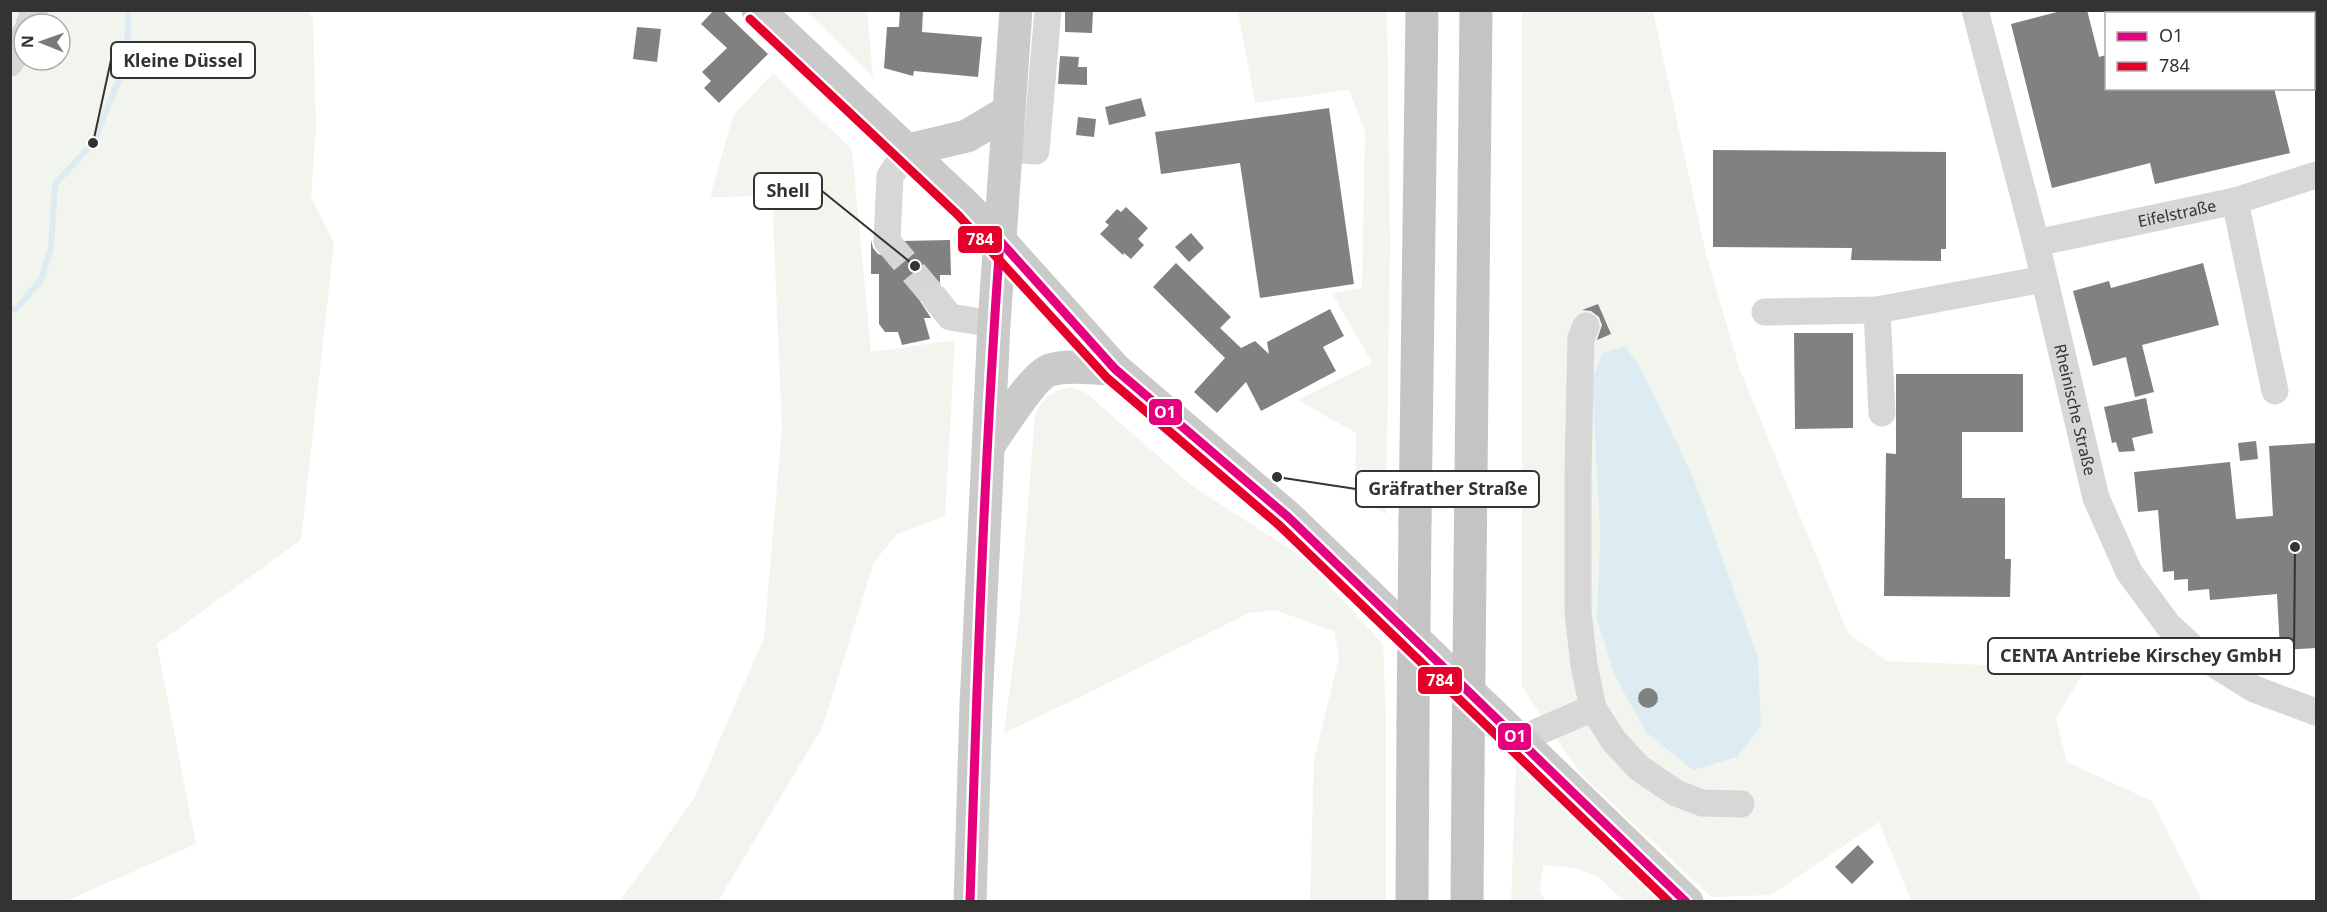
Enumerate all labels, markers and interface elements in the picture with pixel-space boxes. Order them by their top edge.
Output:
north arrow [12,12,72,72]
legend [2105,12,2315,90]
text: O1 [2159,23,2183,47]
text: N [16,35,38,48]
callout: Kleine Düssel [111,42,255,78]
text: Kleine Düssel [123,48,243,72]
text: 784 [2159,53,2190,77]
callout: Shell [754,173,822,209]
text: Shell [766,178,810,202]
street label: Eifelstraße [2136,194,2218,232]
line badge: 784 [957,225,1003,254]
text: 784 [966,228,994,250]
street label: Rheinische Straße [2049,342,2101,478]
line badge: O1 [1148,398,1183,426]
text: O1 [1154,401,1176,423]
callout: Gräfrather Straße [1356,471,1539,507]
text: Gräfrather Straße [1368,476,1528,500]
callout: CENTA Antriebe Kirschey GmbH [1988,638,2294,674]
text: CENTA Antriebe Kirschey GmbH [2000,643,2282,667]
line badge: 784 [1417,666,1463,695]
text: 784 [1426,669,1454,691]
line badge: O1 [1497,722,1532,751]
text: O1 [1504,725,1526,747]

